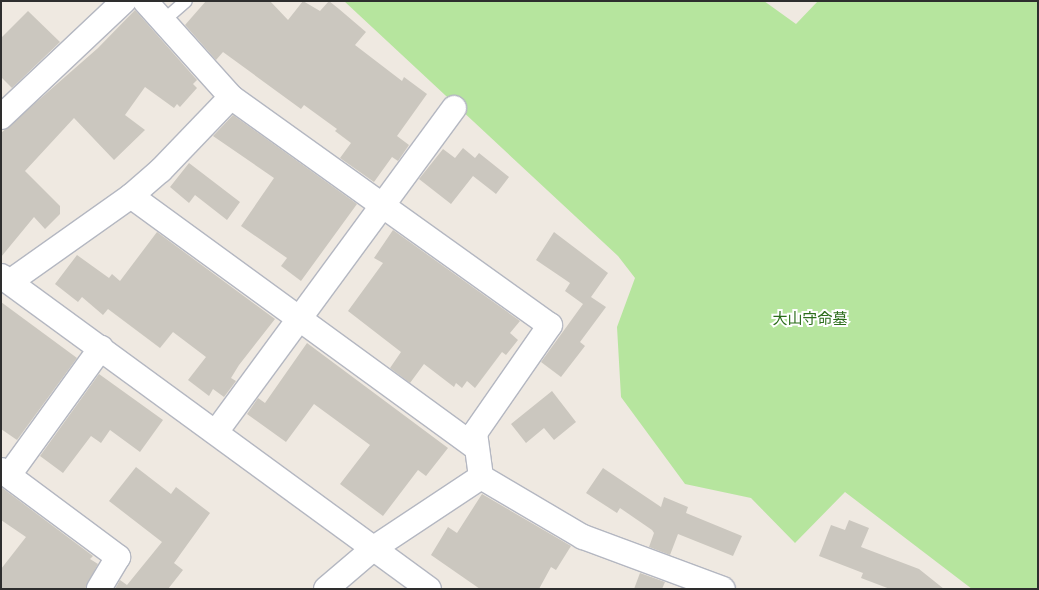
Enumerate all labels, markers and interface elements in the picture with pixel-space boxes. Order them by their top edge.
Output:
park label: 大山守命墓 [773,310,847,328]

